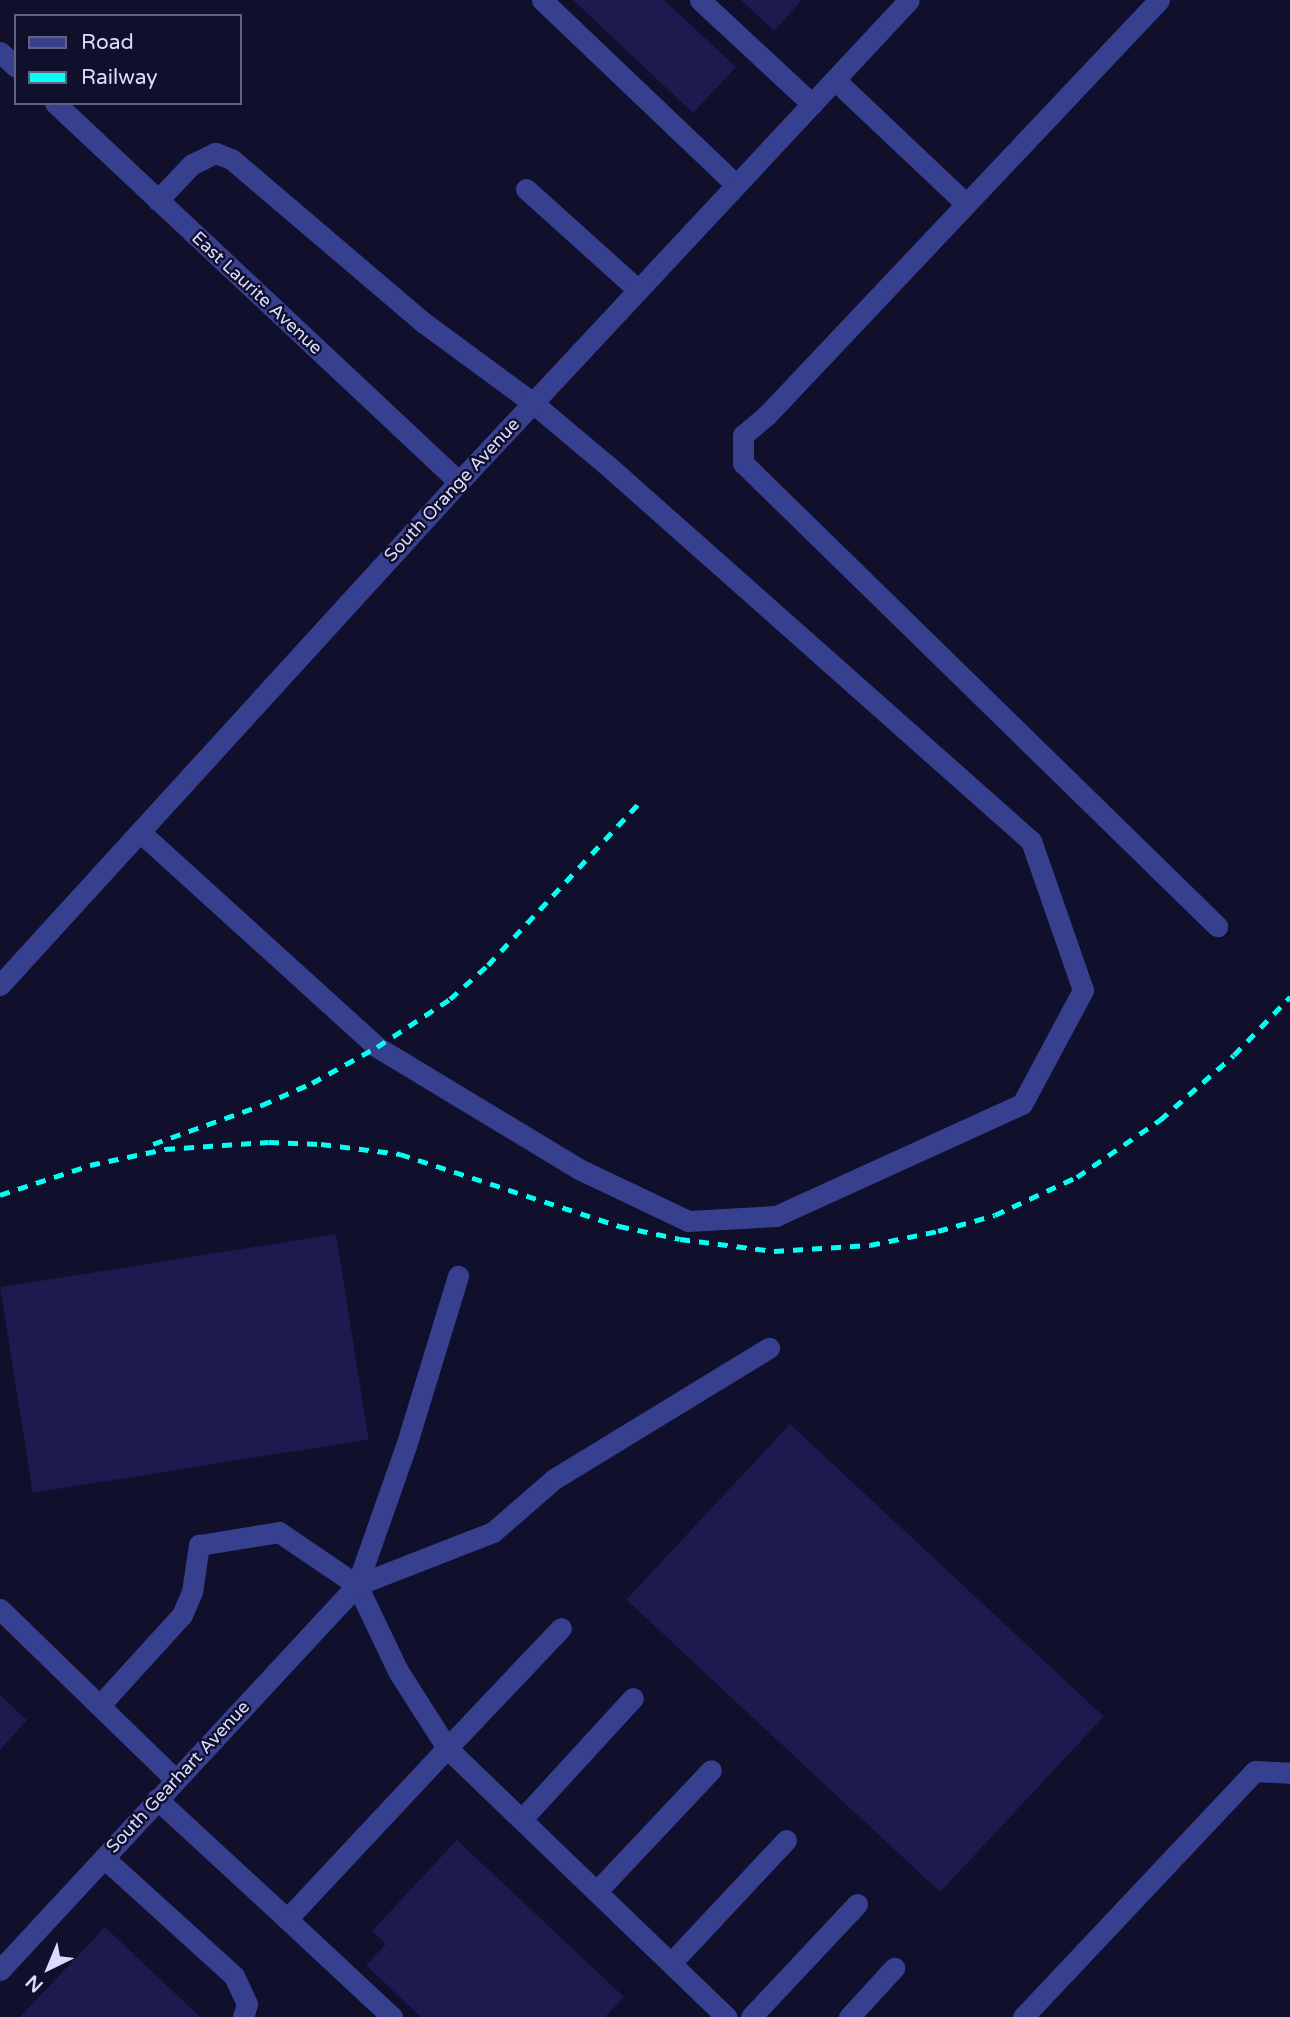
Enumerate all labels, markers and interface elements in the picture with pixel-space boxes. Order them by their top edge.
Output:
legend [14,14,242,105]
text: Road [81,30,134,55]
text: Railway [81,65,158,90]
street label: East Laurite Avenue [187,227,327,359]
street label: South Orange Avenue [380,414,524,566]
street label: South Gearhart Avenue [102,1696,254,1858]
north arrow [14,1933,84,2003]
text: N [22,1970,48,1997]

